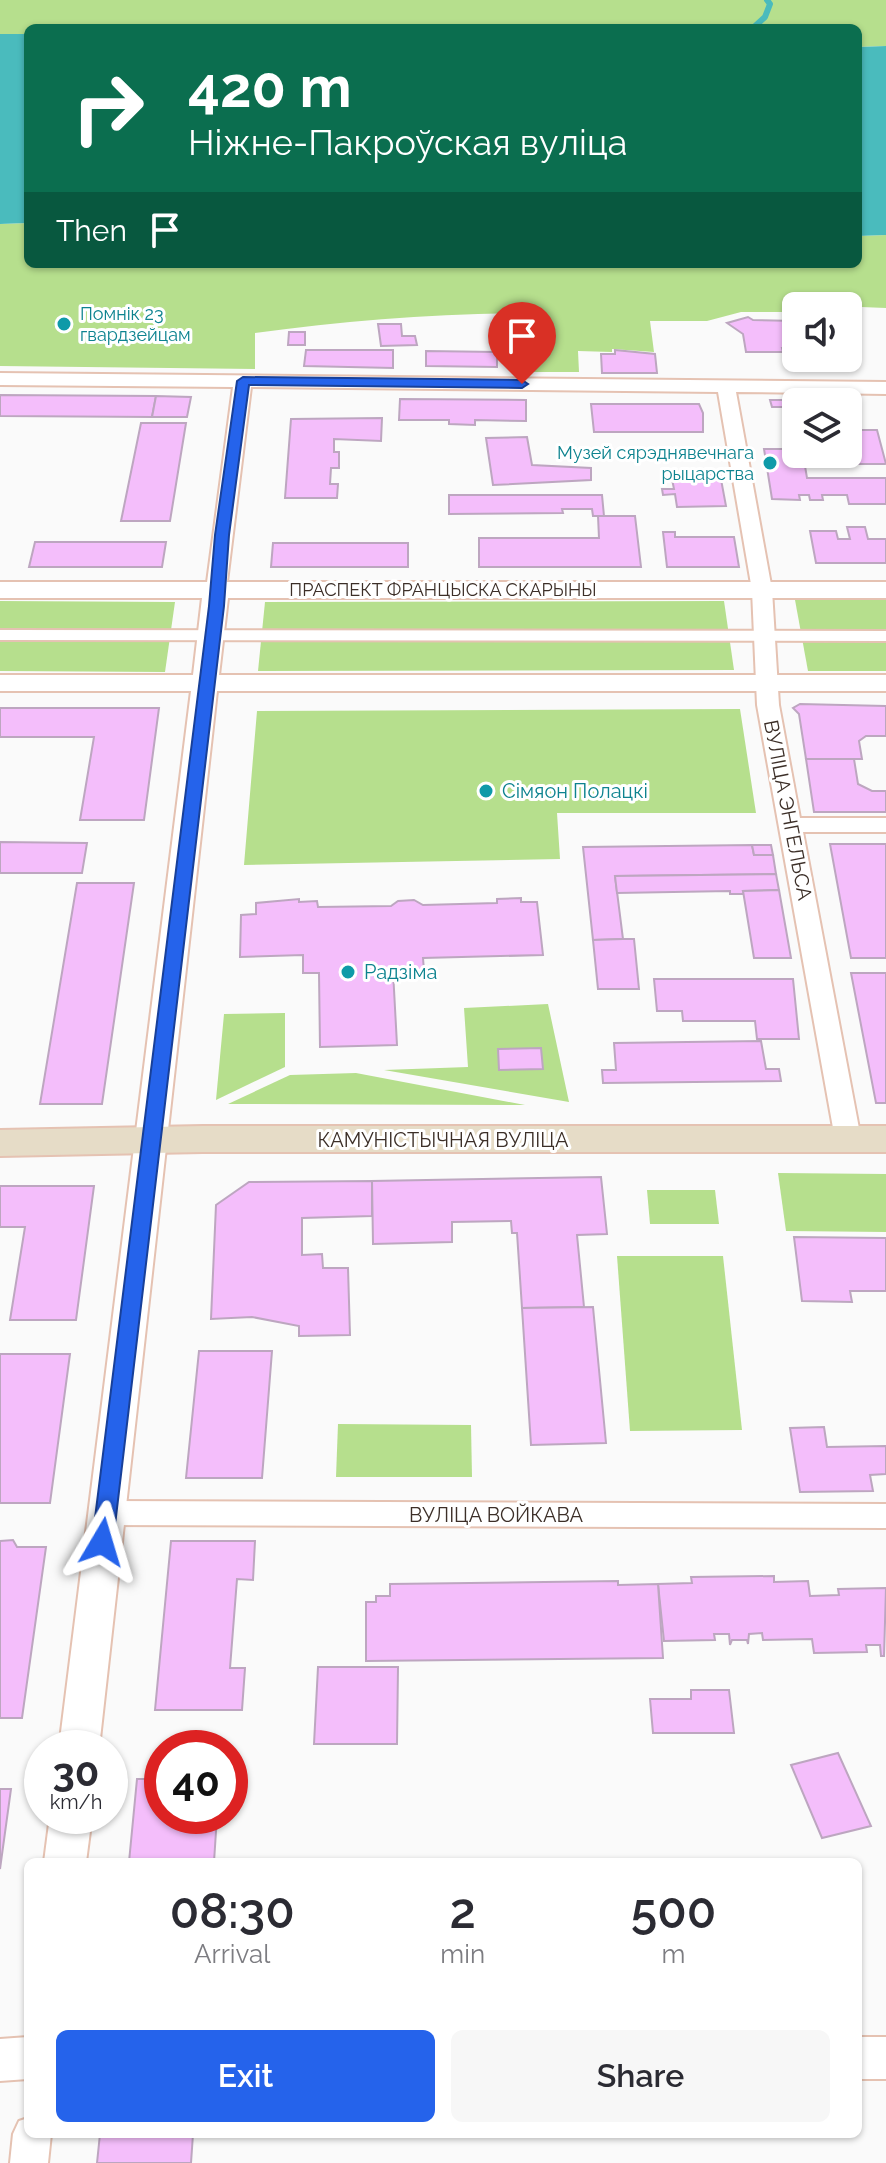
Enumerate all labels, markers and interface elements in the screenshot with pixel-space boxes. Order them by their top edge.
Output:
text: 420 m [188,54,352,120]
icon: right [56,56,160,160]
text: Ніжне-Пакроўская вуліца [188,121,627,163]
icon: arrive [143,208,187,252]
text: Then [56,213,127,248]
map controls [782,292,862,468]
button: sound [782,292,862,372]
pin [488,302,556,384]
place label: Помнік 23 гвардзейцам [80,303,191,345]
icon: arrive [500,314,544,358]
marker: Помнік 23 гвардзейцам [55,315,73,333]
button: layers [782,388,862,468]
place label: Музей сярэднявечнага рыцарства [557,442,754,484]
marker: Музей сярэднявечнага рыцарства [761,454,779,472]
street label: ПРАСПЕКТ ФРАНЦЫСКА СКАРЫНЫ [289,579,597,600]
street label: ВУЛІЦА ЭНГЕЛЬСА [759,718,817,903]
place label: Сімяон Полацкі [502,779,648,803]
marker: Сімяон Полацкі [477,782,495,800]
place label: Радзіма [364,960,437,984]
marker: Радзіма [339,963,357,981]
street label: КАМУНІСТЫЧНАЯ ВУЛІЦА [318,1128,569,1152]
position arrow [60,1500,144,1584]
street label: ВУЛІЦА ВОЙКАВА [409,1503,584,1527]
speed limit sign: 40 [144,1730,248,1834]
text: 30 [53,1748,99,1795]
text: km/h [50,1790,102,1814]
text: 08:30 [170,1883,295,1939]
text: 2 [450,1883,476,1939]
text: 500 [631,1883,716,1939]
text: Arrival [194,1939,270,1969]
text: min [440,1939,485,1969]
text: m [662,1939,686,1969]
button: Exit [56,2030,435,2122]
button: Share [451,2030,830,2122]

